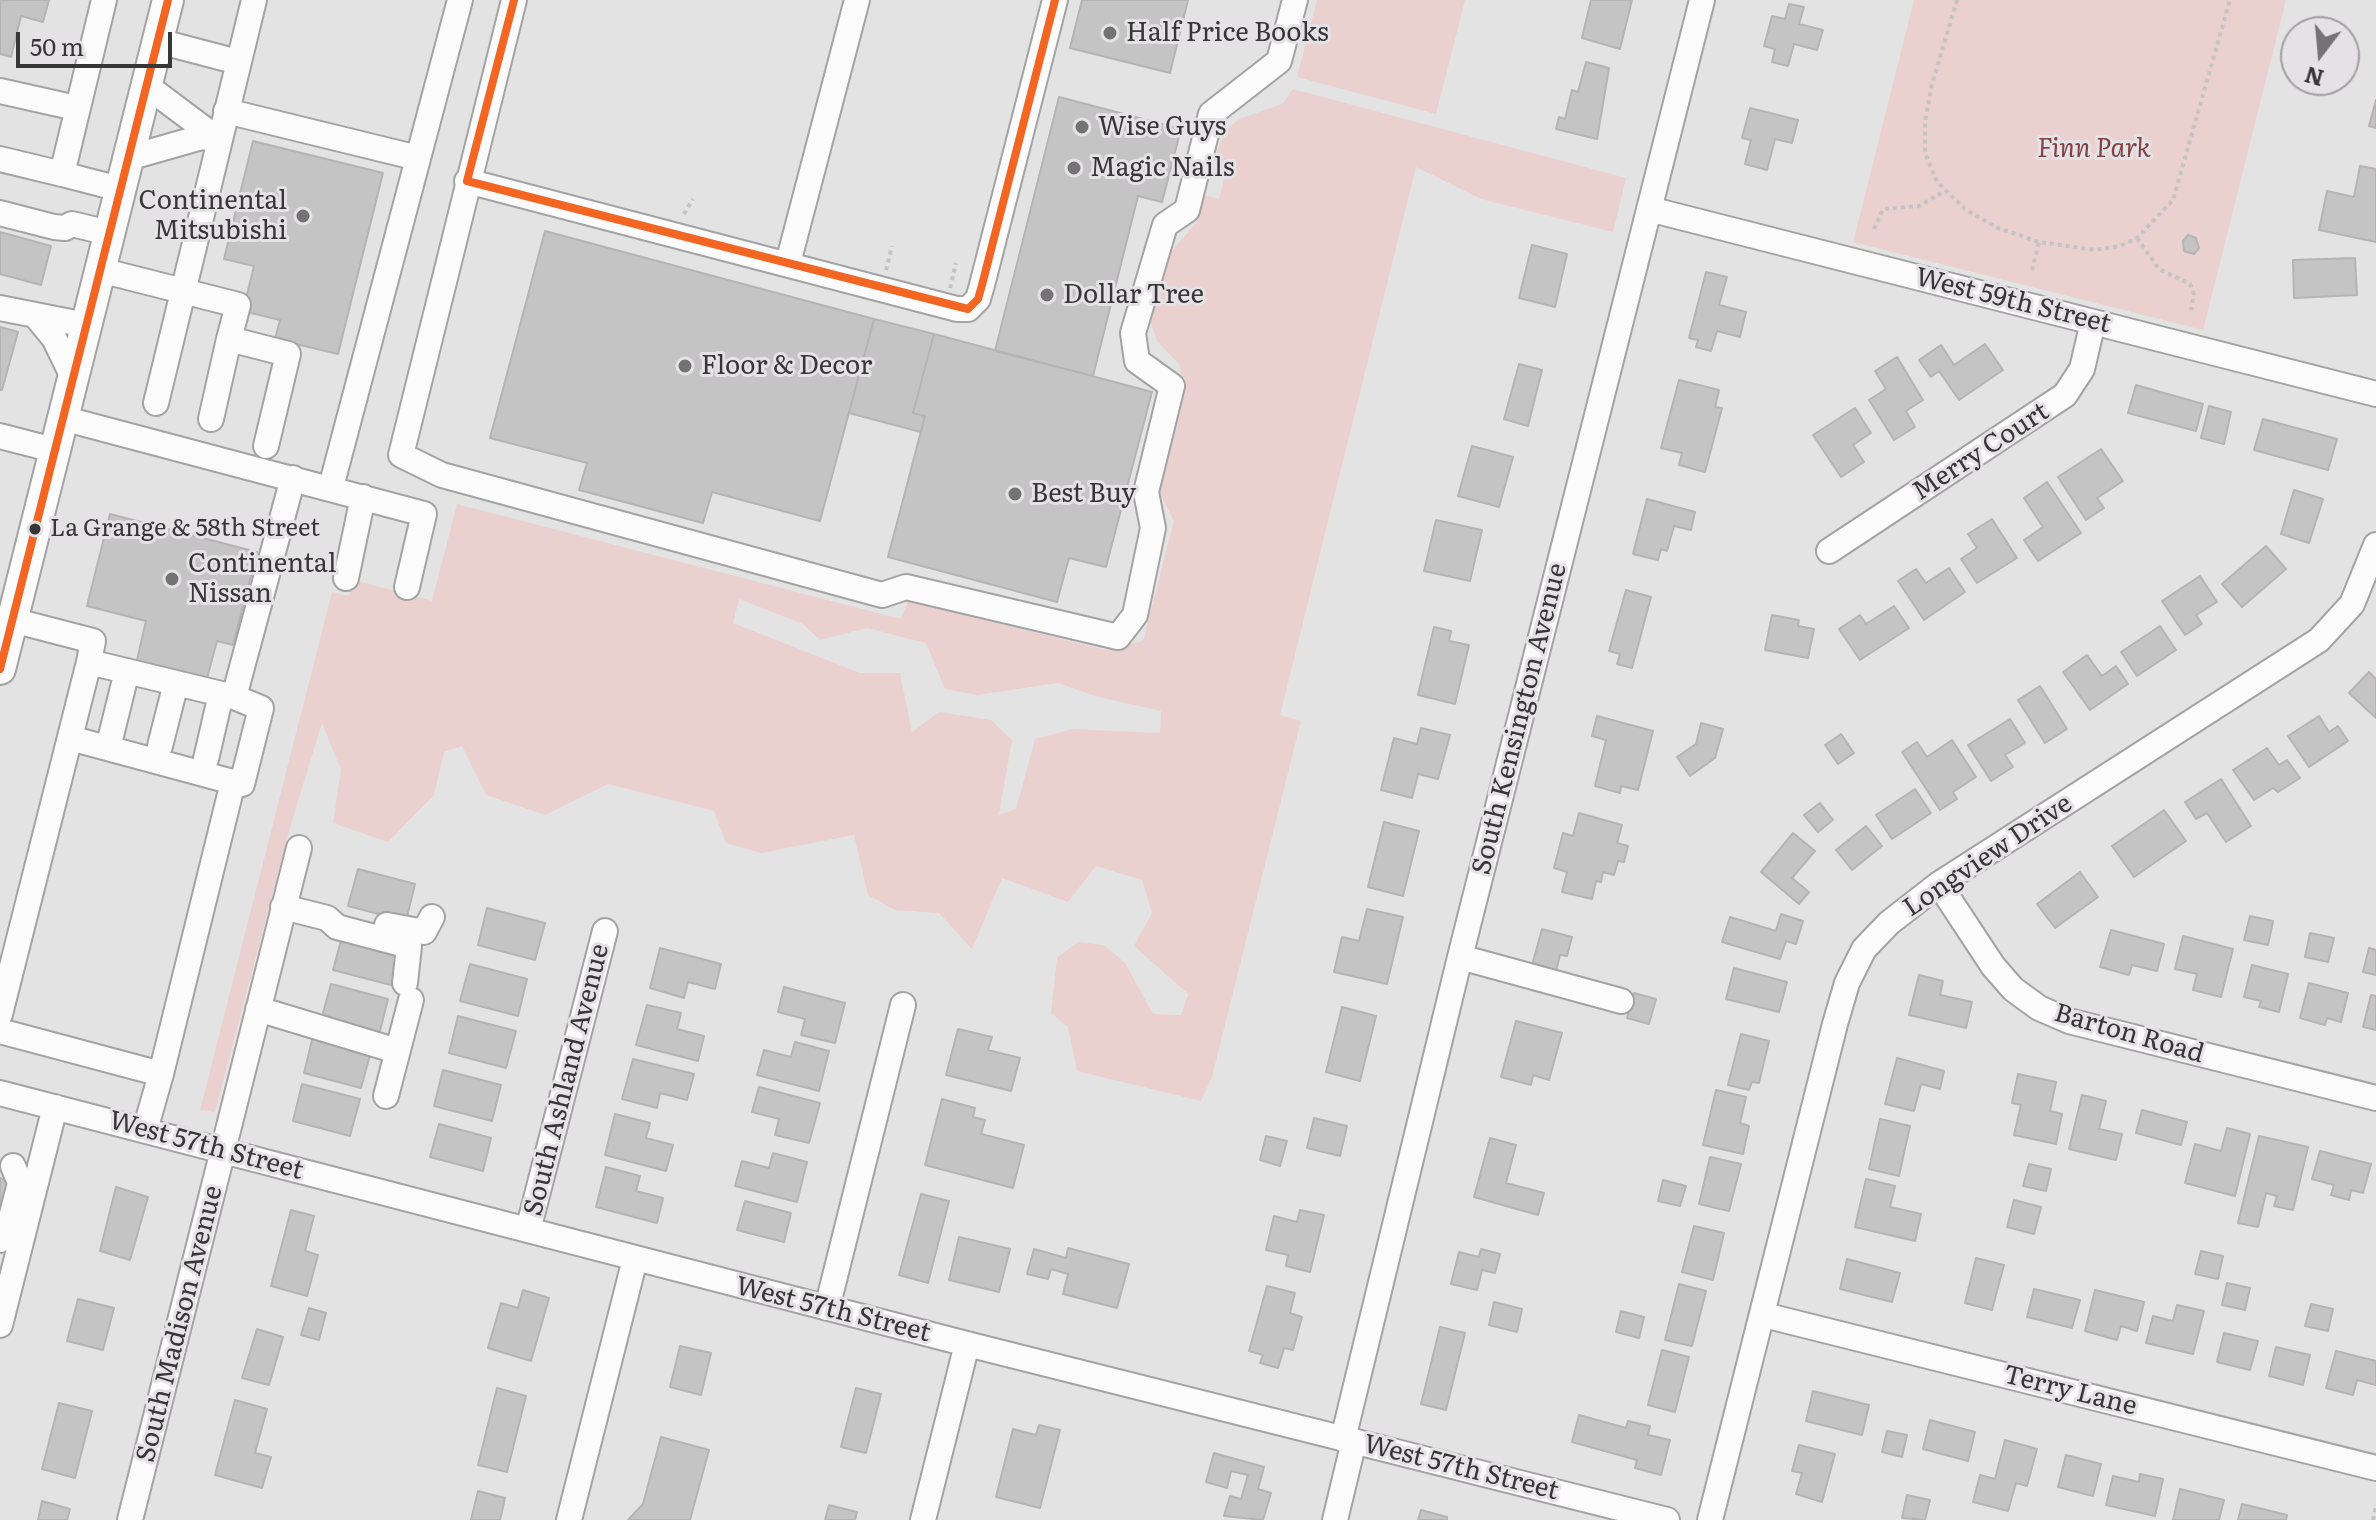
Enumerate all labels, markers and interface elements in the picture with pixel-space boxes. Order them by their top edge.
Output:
scale bar [20,16,176,66]
north arrow [2280,16,2360,96]
place label: Half Price Books [1126,17,1329,49]
marker: Half Price Books [1101,24,1119,42]
text: 50 m [30,28,84,63]
text: N [2300,59,2327,96]
place label: Wise Guys [1098,111,1226,143]
marker: Wise Guys [1073,118,1091,136]
park label: Finn Park [2037,133,2151,165]
place label: Magic Nails [1090,152,1234,184]
marker: Magic Nails [1065,159,1083,177]
place label: Continental Mitsubishi [139,185,287,246]
marker: Continental Mitsubishi [294,207,312,225]
street label: West 59th Street [1912,262,2114,340]
place label: Dollar Tree [1063,279,1204,311]
marker: Dollar Tree [1038,286,1056,304]
place label: Floor & Decor [701,350,872,382]
marker: Floor & Decor [676,357,694,375]
street label: Merry Court [1907,396,2055,508]
place label: Best Buy [1031,478,1136,510]
marker: Best Buy [1006,485,1024,503]
place label: La Grange & 58th Street [50,515,320,543]
marker: La Grange & 58th Street [27,521,43,537]
place label: Continental Nissan [188,548,336,610]
street label: South Kensington Avenue [1466,560,1574,878]
marker: Continental Nissan [163,570,181,588]
street label: Longview Drive [1898,788,2078,924]
street label: South Ashland Avenue [518,941,616,1219]
street label: Barton Road [2051,998,2207,1070]
street label: West 57th Street [105,1105,307,1187]
street label: South Madison Avenue [131,1183,229,1465]
street label: West 57th Street [732,1271,934,1349]
street label: Terry Lane [2000,1359,2140,1423]
street label: West 57th Street [1360,1429,1562,1507]

